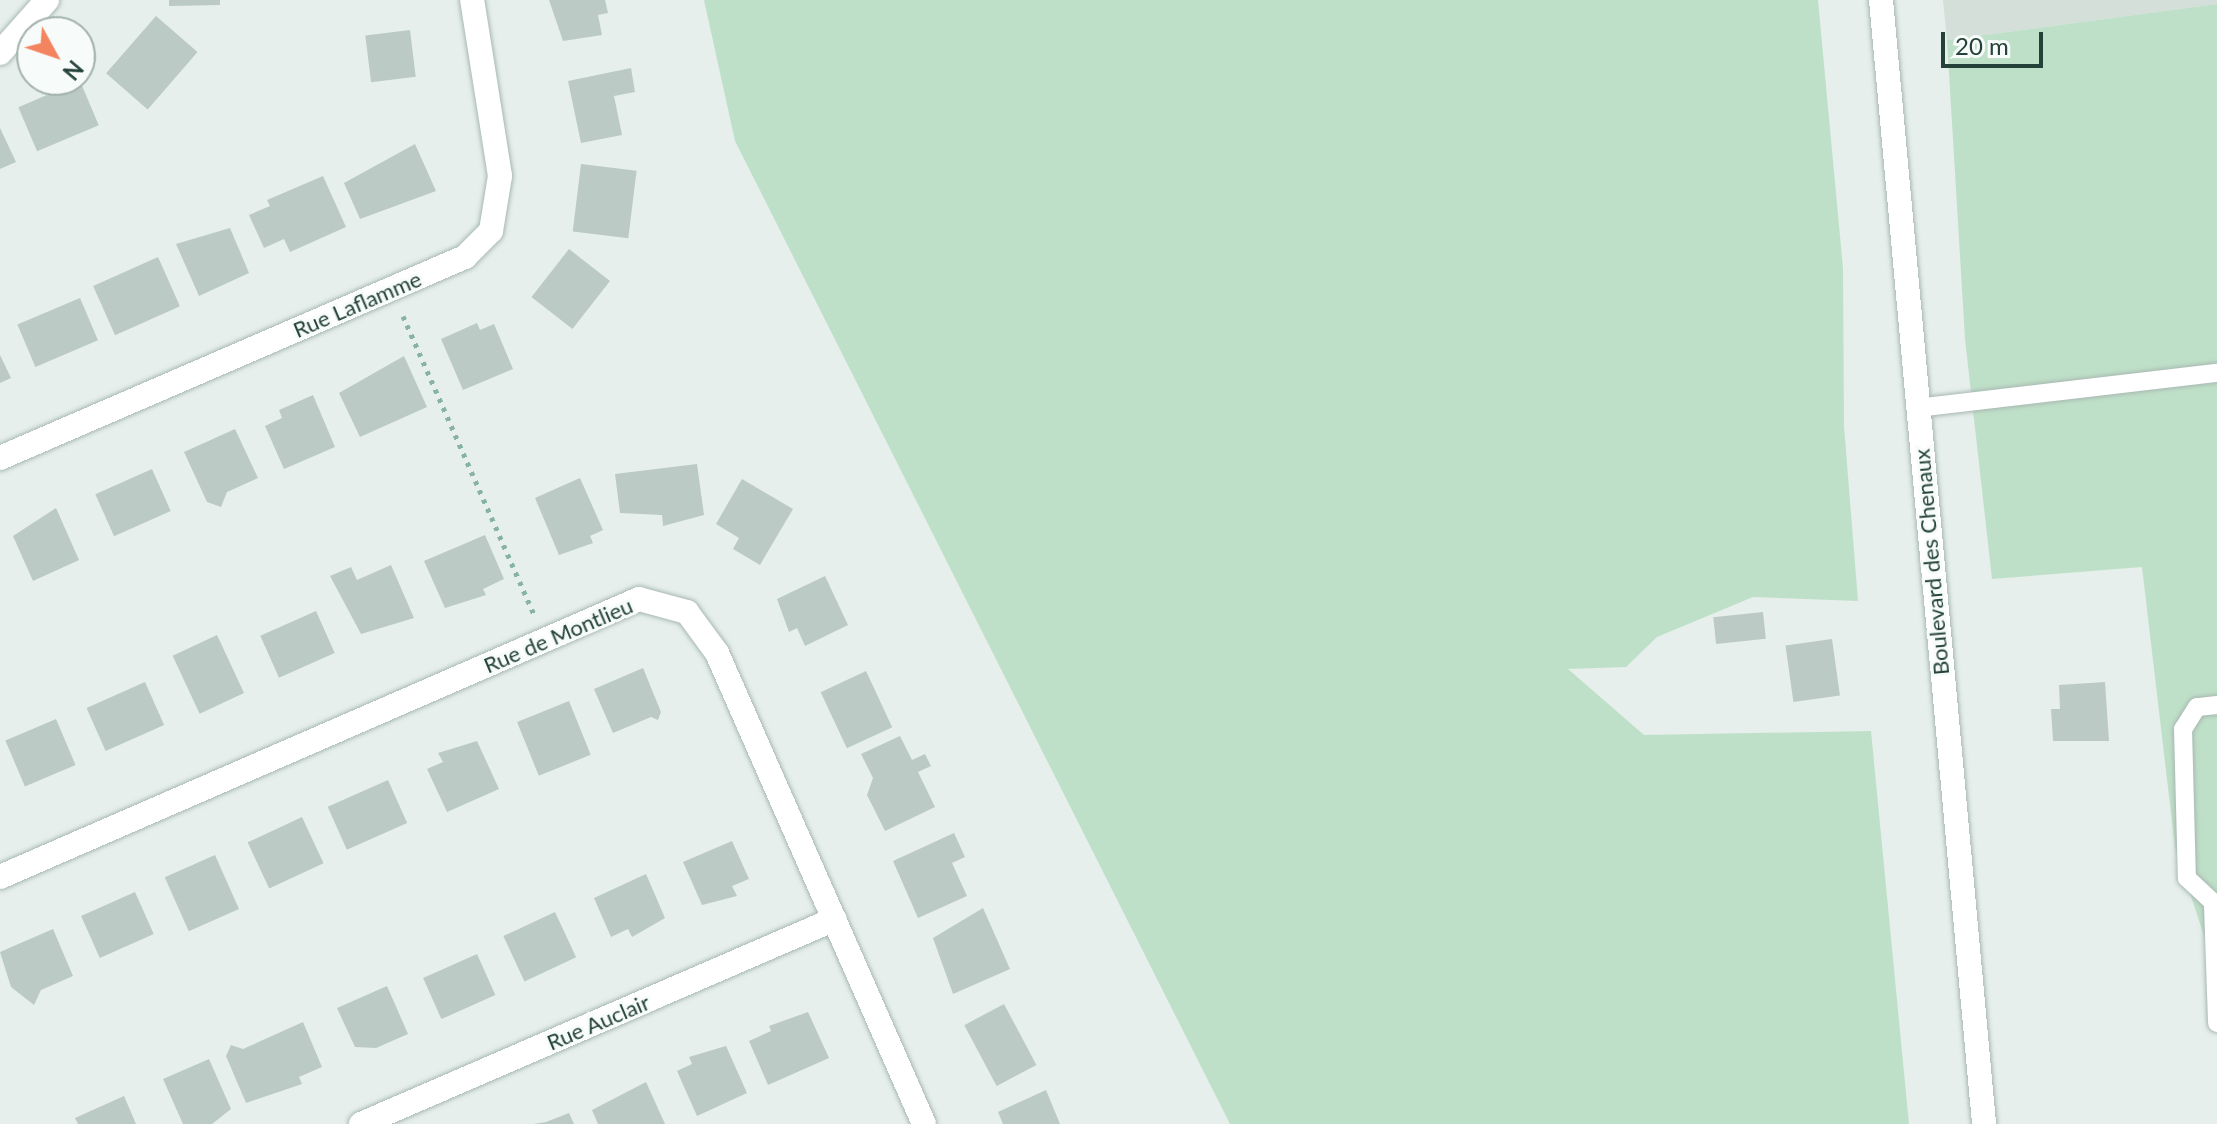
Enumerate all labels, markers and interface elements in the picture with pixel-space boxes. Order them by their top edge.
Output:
north arrow [16,16,96,96]
scale bar [1945,16,2047,66]
text: 20 m [1955,31,2009,60]
text: N [57,55,89,86]
street label: Rue Laflamme [289,265,425,343]
street label: Boulevard des Chenaux [1908,448,1954,676]
street label: Rue de Montlieu [480,592,636,678]
street label: Rue Auclair [542,988,654,1056]

